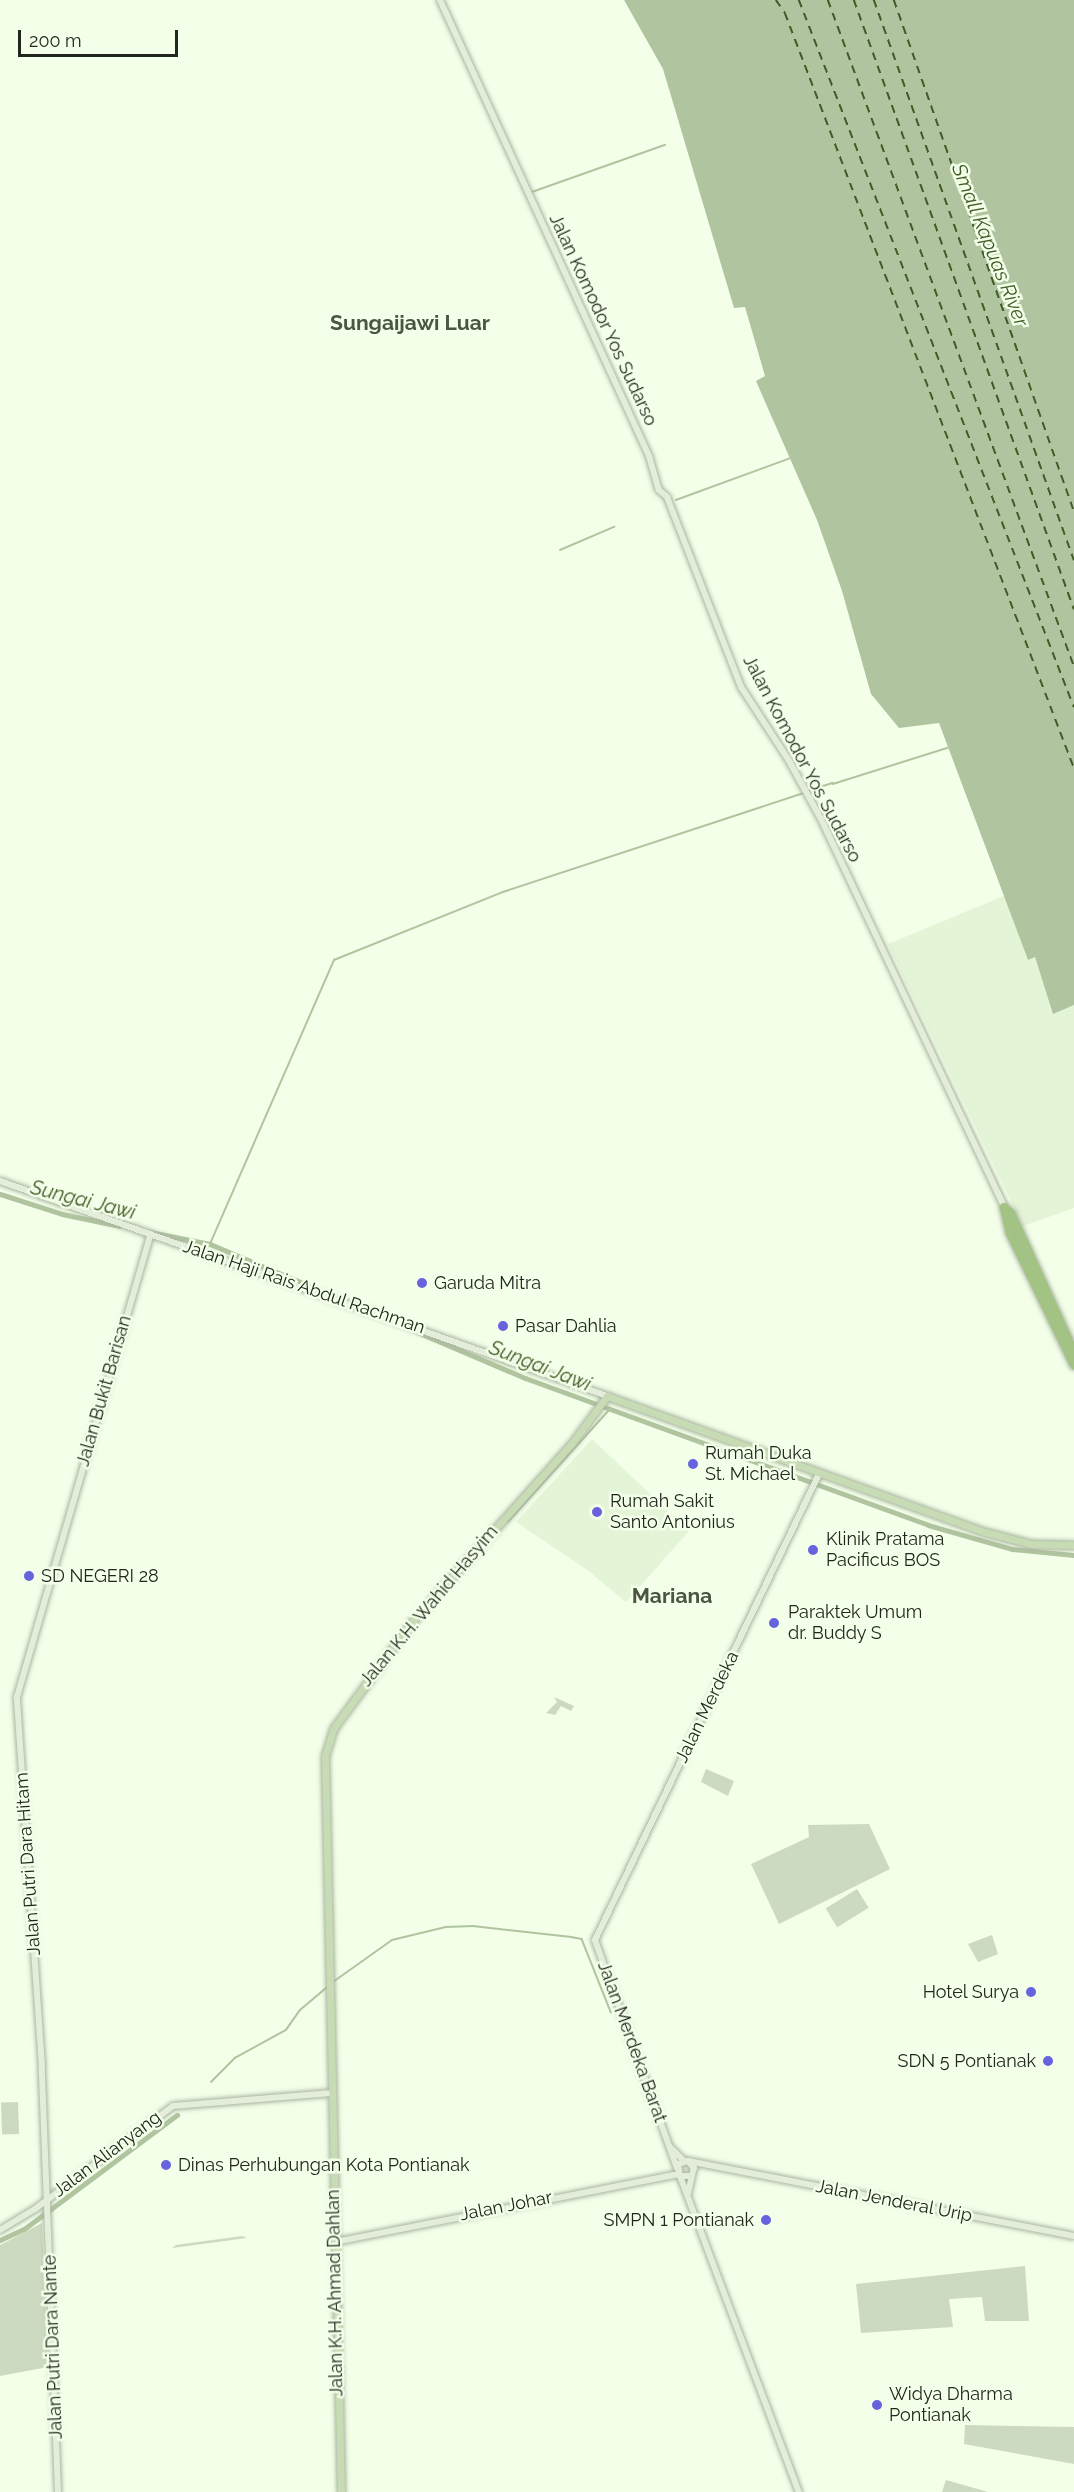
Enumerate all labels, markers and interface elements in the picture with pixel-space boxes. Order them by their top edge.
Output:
scale bar [21,18,182,56]
text: 200 m [29,30,82,51]
water label: Small Kapuas River [946,160,1034,330]
street label: Jalan Komodor Yos Sudarso [544,210,662,430]
district label: Sungaijawi Luar [330,310,490,336]
street label: Jalan Komodor Yos Sudarso [738,651,866,867]
water label: Sungai Jawi [28,1175,138,1225]
street label: Jalan Haji Rais Abdul Rachman [180,1235,428,1339]
place label: Garuda Mitra [434,1272,541,1294]
marker: Garuda Mitra [415,1276,429,1290]
street label: Jalan Bukit Barisan [72,1313,136,1469]
place label: Pasar Dahlia [515,1315,617,1337]
marker: Pasar Dahlia [496,1319,510,1333]
water label: Sungai Jawi [485,1335,595,1397]
place label: Rumah Duka St. Michael [705,1443,812,1486]
marker: Rumah Duka St. Michael [686,1457,700,1471]
place label: Rumah Sakit Santo Antonius [610,1491,735,1534]
marker: Rumah Sakit Santo Antonius [588,1503,606,1521]
street label: Jalan K.H. Wahid Hasyim [355,1521,503,1691]
place label: Klinik Pratama Pacificus BOS [826,1529,944,1572]
marker: Klinik Pratama Pacificus BOS [804,1541,822,1559]
place label: SD NEGERI 28 [41,1565,159,1587]
marker: SD NEGERI 28 [22,1569,36,1583]
district label: Mariana [632,1583,712,1609]
place label: Paraktek Umum dr. Buddy S [788,1602,922,1644]
marker: Paraktek Umum dr. Buddy S [765,1614,783,1632]
street label: Jalan Merdeka [671,1648,743,1766]
street label: Jalan Putri Dara Hitam [11,1772,45,1956]
street label: Jalan Merdeka Barat [593,1958,671,2126]
place label: Hotel Surya [922,1981,1019,2003]
marker: Hotel Surya [1024,1985,1038,1999]
place label: SDN 5 Pontianak [898,2050,1036,2072]
marker: SDN 5 Pontianak [1041,2054,1055,2068]
street label: Jalan Alianyang [49,2106,165,2202]
place label: Dinas Perhubungan Kota Pontianak [178,2154,470,2176]
marker: Dinas Perhubungan Kota Pontianak [159,2158,173,2172]
street label: Jalan Jenderal Urip [813,2175,975,2227]
street label: Jalan Johar [458,2186,554,2226]
street label: Jalan K.H. Ahmad Dahlan [322,2189,348,2397]
place label: SMPN 1 Pontianak [604,2209,754,2231]
marker: SMPN 1 Pontianak [759,2213,773,2227]
street label: Jalan Putri Dara Nante [39,2254,67,2440]
place label: Widya Dharma Pontianak [889,2384,1013,2426]
marker: Widya Dharma Pontianak [870,2398,884,2412]

